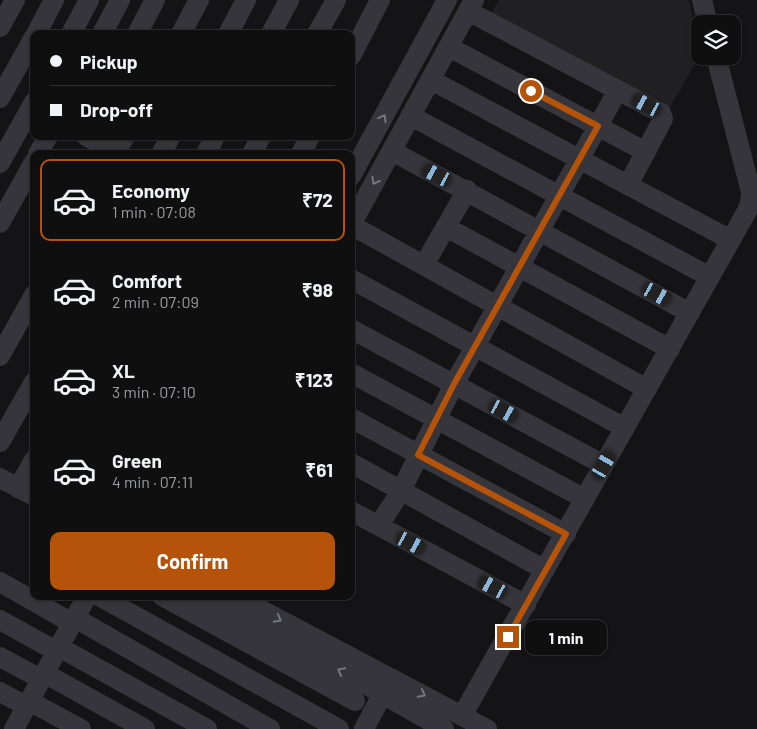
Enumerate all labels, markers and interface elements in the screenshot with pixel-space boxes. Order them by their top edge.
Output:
map controls [691,15,741,65]
button: layers [691,15,741,65]
text: Pickup [80,50,138,73]
route start [520,80,542,102]
car [630,91,663,119]
text: Drop-off [80,98,153,121]
one-way arrow [377,115,387,124]
car [420,161,453,189]
one-way arrow [372,176,382,185]
icon: car [52,178,97,223]
text: Economy [112,179,190,202]
text: ₹72 [302,188,333,211]
text: 1 min · 07:08 [112,202,196,221]
icon: car [52,268,97,313]
text: Comfort [112,269,182,292]
text: ₹98 [302,278,333,301]
car [640,280,673,308]
text: 2 min · 07:09 [112,292,199,311]
icon: car [52,358,97,403]
text: XL [112,359,135,382]
text: ₹123 [295,368,333,391]
text: 3 min · 07:10 [112,382,196,401]
car [487,397,520,425]
icon: car [52,448,97,493]
car [590,448,617,482]
text: Green [112,449,162,472]
text: ₹61 [305,458,333,481]
text: 4 min · 07:11 [112,472,193,491]
car [394,529,427,557]
button: Confirm [50,532,335,590]
car [476,573,509,601]
one-way arrow [273,613,282,623]
callout: 1 min [526,620,608,654]
route end [497,626,519,648]
text: 1 min [548,628,584,647]
one-way arrow [337,667,346,677]
one-way arrow [417,688,426,698]

